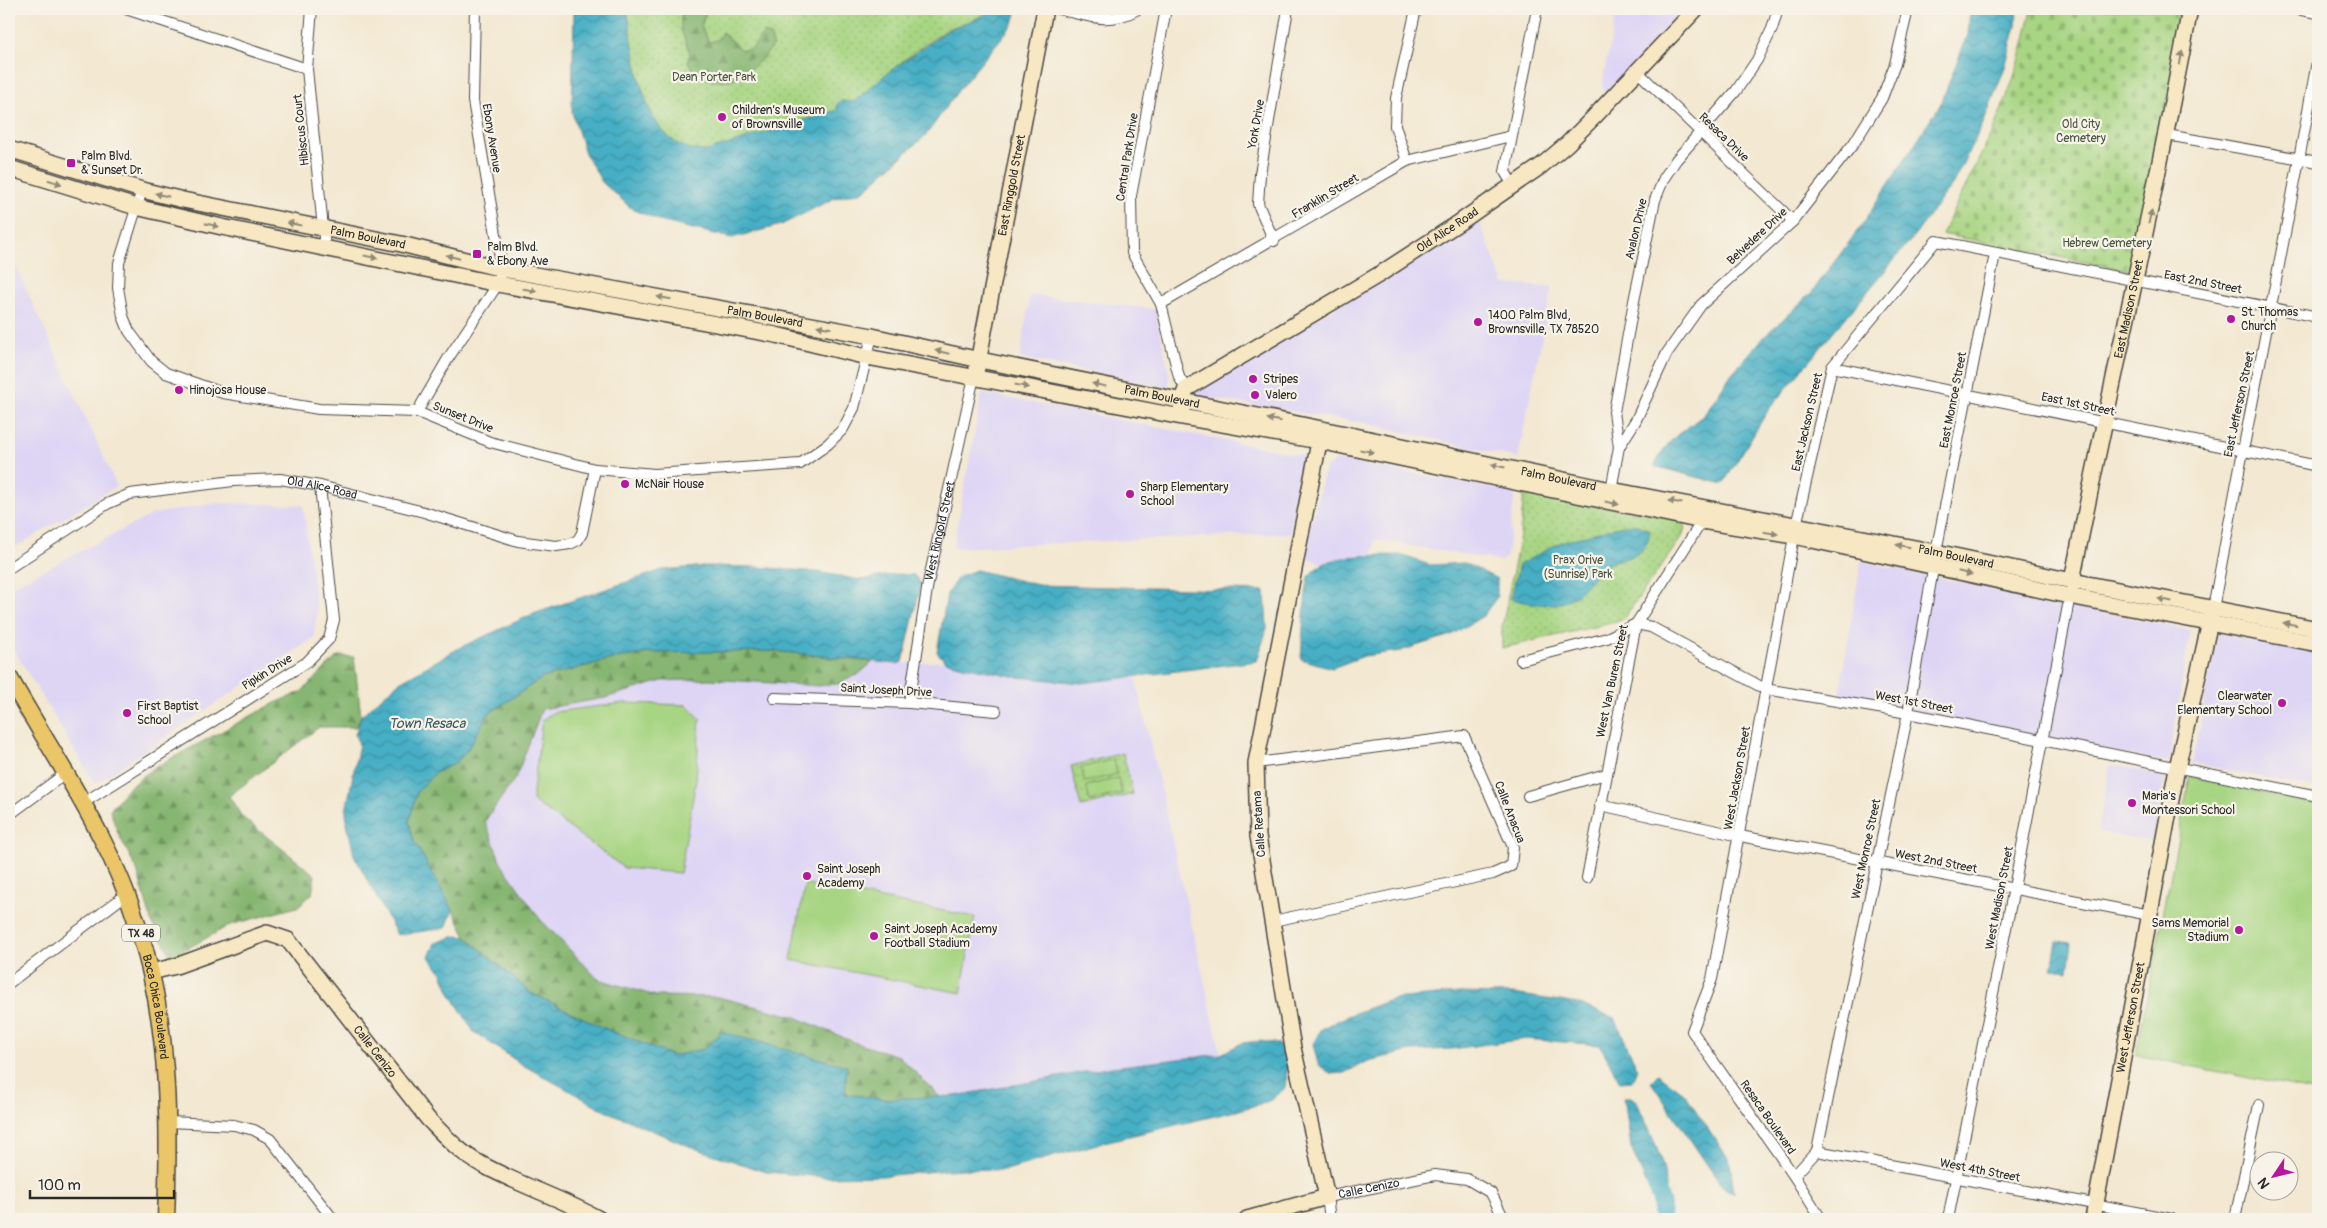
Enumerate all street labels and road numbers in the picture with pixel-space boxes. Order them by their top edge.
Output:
street label: Hibiscus Court [290,93,313,167]
street label: York Drive [1245,98,1268,151]
street label: Ebony Avenue [479,103,504,174]
street label: Resaca Drive [1696,110,1752,165]
street label: Central Park Drive [1113,112,1142,202]
street label: East Ringgold Street [995,133,1029,237]
street label: Franklin Street [1289,171,1362,222]
street label: Avalon Drive [1622,197,1651,261]
street label: Old Alice Road [1414,204,1482,256]
street label: Belvedere Drive [1724,205,1791,268]
street label: Palm Boulevard [329,223,407,253]
street label: East Madison Street [2111,258,2147,360]
street label: East 2nd Street [2163,268,2243,297]
street label: Palm Boulevard [726,303,804,331]
street label: East Monroe Street [1937,350,1970,450]
street label: East Jefferson Street [2221,350,2258,458]
street label: East Jackson Street [1789,371,1826,473]
street label: Palm Boulevard [1123,382,1201,412]
street label: East 1st Street [2040,389,2116,420]
street label: Sunset Drive [430,399,495,436]
street label: Palm Boulevard [1519,464,1598,495]
street label: Old Alice Road [286,473,359,503]
street label: West Ringold Street [922,480,959,582]
street label: Palm Boulevard [1917,542,1995,572]
street label: West Van Buren Street [1593,623,1632,739]
street label: Pipkin Drive [239,651,295,694]
street label: Saint Joseph Drive [840,681,932,700]
street label: West 1st Street [1874,688,1954,717]
street label: West Jackson Street [1721,725,1754,831]
street label: Calle Anacua [1491,779,1528,846]
street label: Calle Retama [1250,790,1269,858]
street label: West Monroe Street [1849,797,1884,901]
street label: West Madison Street [1982,845,2017,951]
street label: West 2nd Street [1893,846,1978,877]
road number: TX 48 [122,924,160,941]
street label: Boca Chica Boulevard [139,953,171,1060]
street label: West Jefferson Street [2113,961,2149,1074]
street label: Calle Cenizo [350,1023,400,1081]
street label: Resaca Boulevard [1736,1077,1799,1157]
street label: West 4th Street [1938,1155,2022,1186]
street label: Calle Cenizo [1337,1175,1401,1202]

